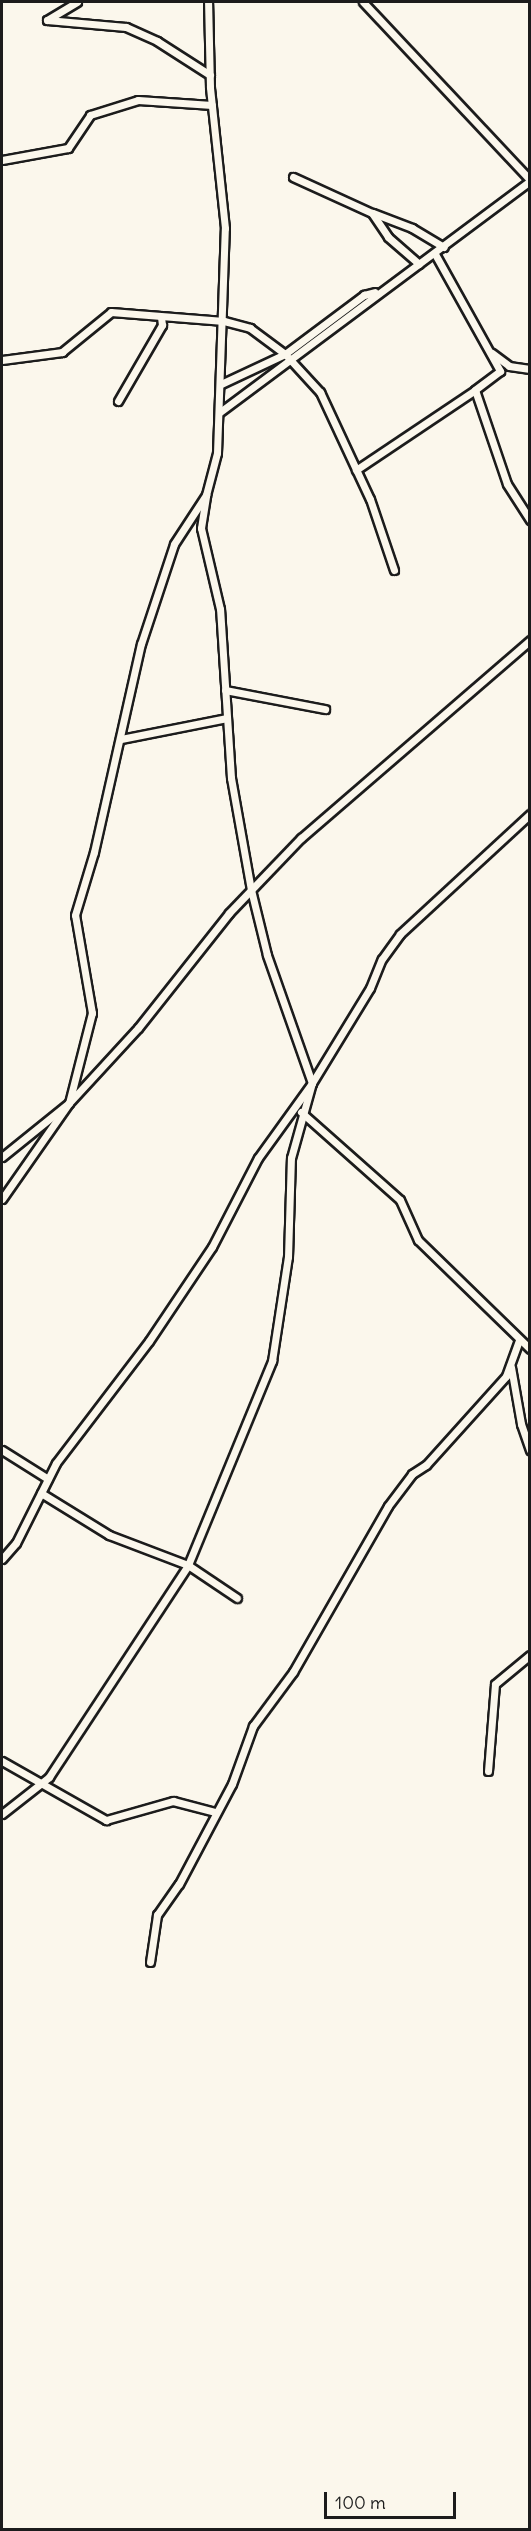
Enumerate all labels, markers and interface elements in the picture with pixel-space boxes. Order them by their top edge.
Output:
scale bar [327,2480,459,2518]
text: 100 m [335,2491,386,2514]

